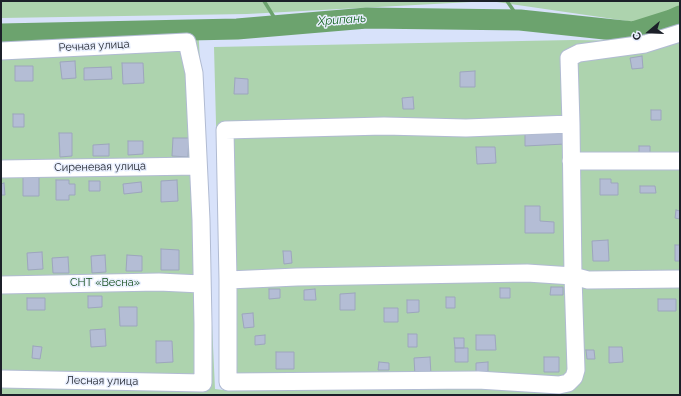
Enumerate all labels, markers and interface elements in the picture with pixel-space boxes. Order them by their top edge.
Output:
water label: Хрипань [317,11,367,29]
north arrow [629,12,669,52]
text: С [630,30,645,42]
street label: Речная улица [58,38,130,54]
street label: Сиреневая улица [54,160,146,174]
park label: СНТ «Весна» [70,276,140,290]
street label: Лесная улица [66,374,138,388]

